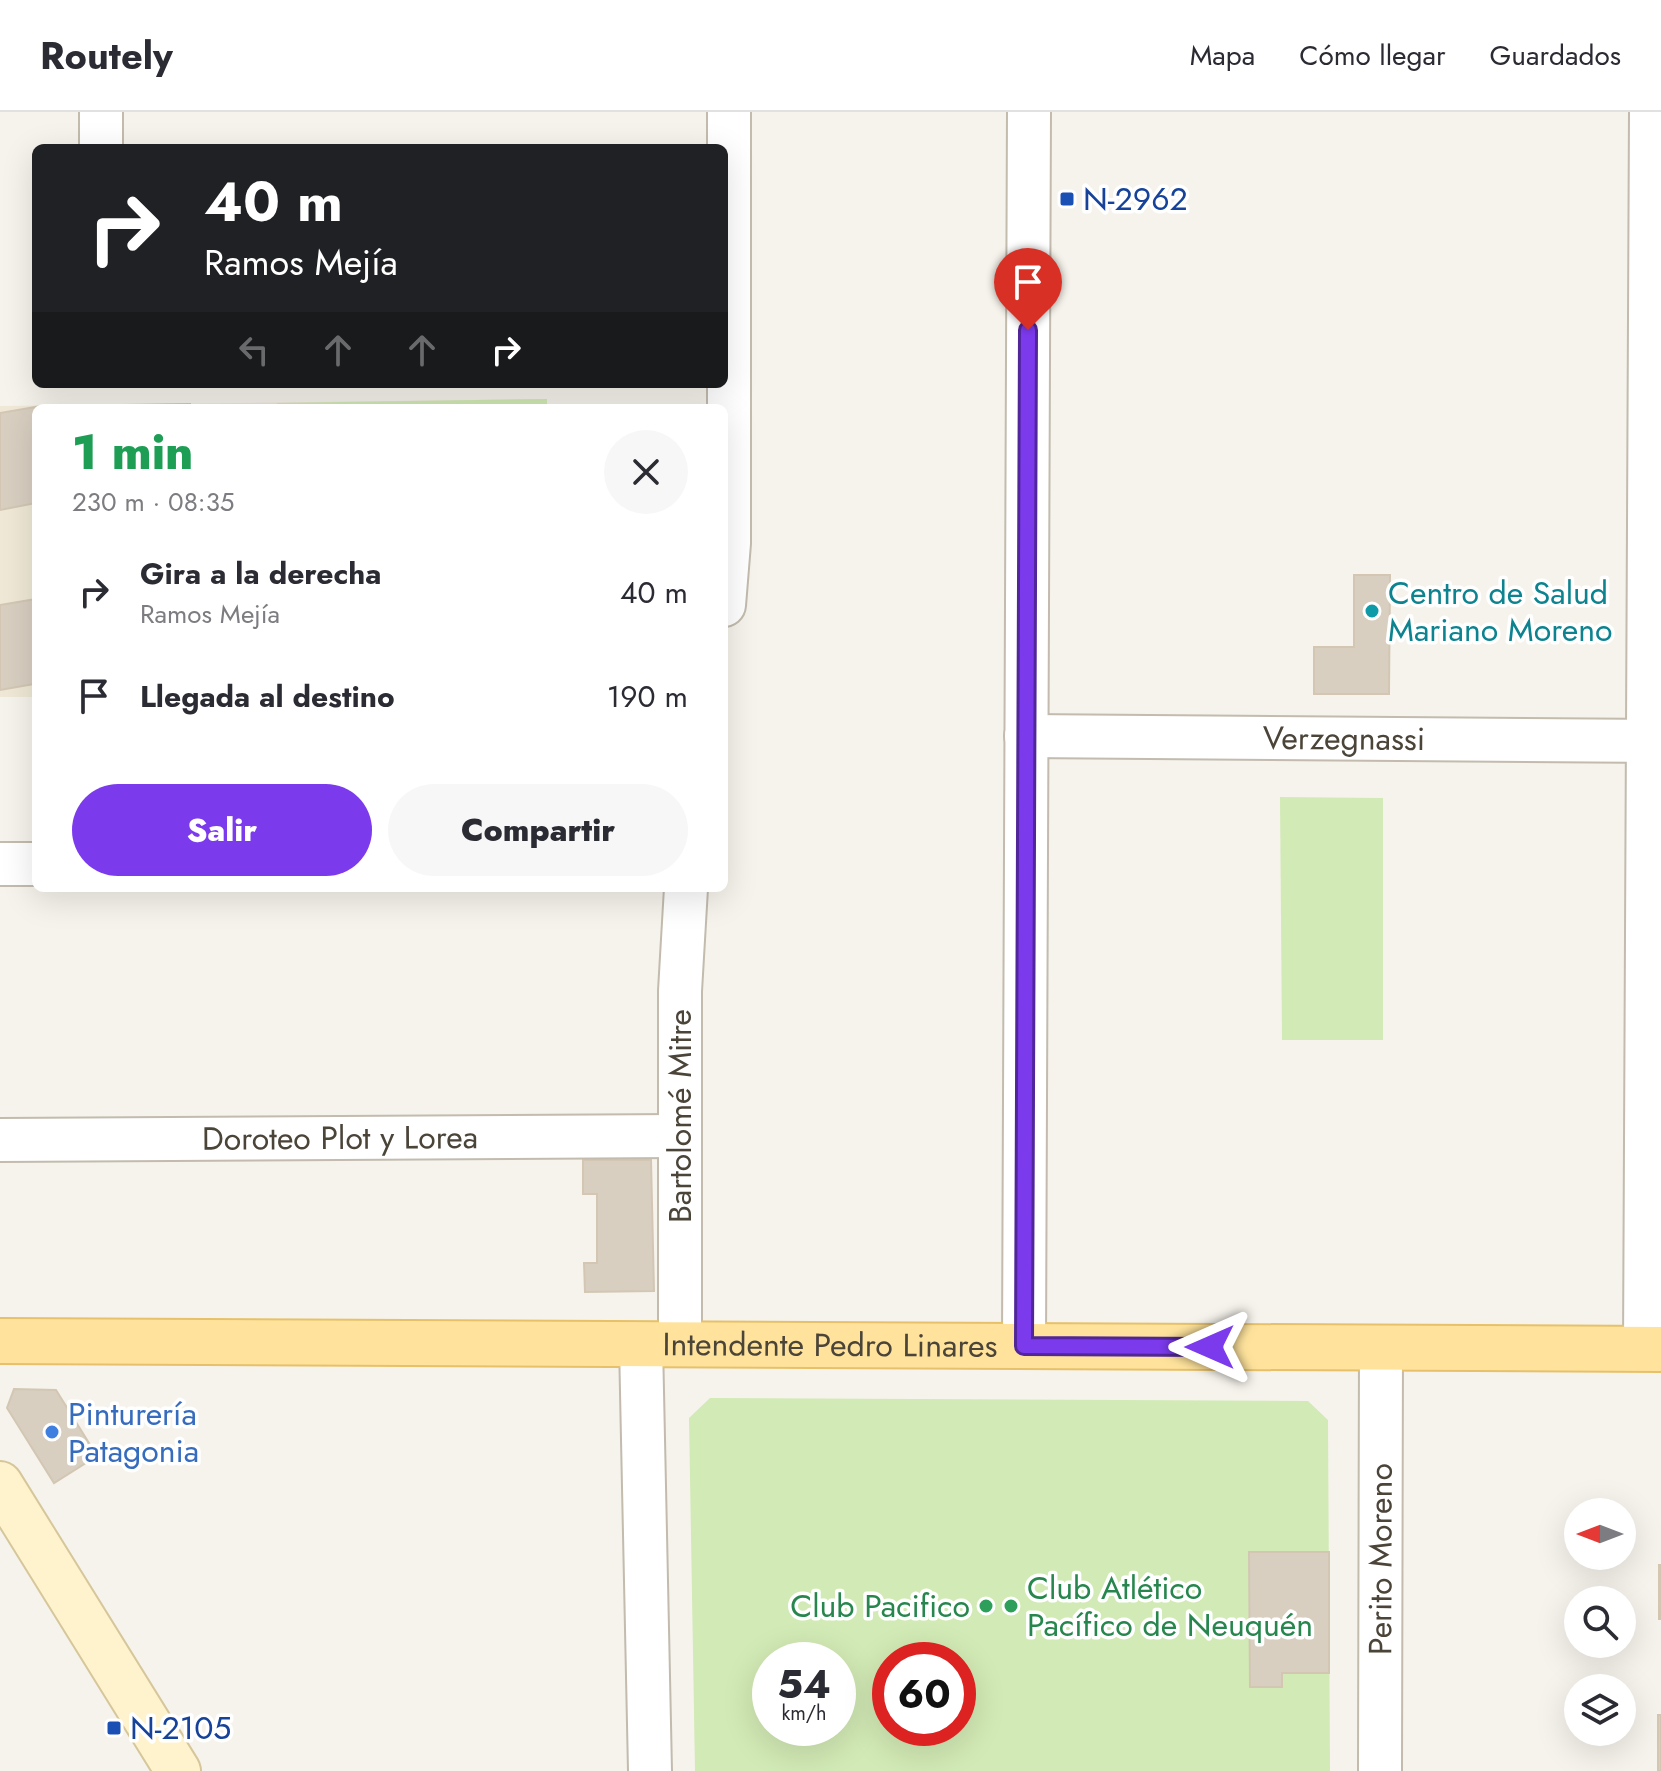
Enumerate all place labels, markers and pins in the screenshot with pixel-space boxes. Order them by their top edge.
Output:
place label: N-2962 [1083,176,1188,222]
marker: N-2962 [1058,190,1076,208]
pin [994,248,1062,330]
place label: Centro de Salud Mariano Moreno [1388,570,1613,653]
marker: Centro de Salud Mariano Moreno [1363,602,1381,620]
place label: Pinturería Patagonia [68,1391,199,1474]
marker: Pinturería Patagonia [43,1423,61,1441]
place label: Club Atlético Pacífico de Neuquén [1027,1565,1313,1648]
place label: Club Pacifico [790,1583,970,1629]
marker: Club Pacifico [977,1597,995,1615]
marker: Club Atlético Pacífico de Neuquén [1002,1597,1020,1615]
place label: N-2105 [130,1705,231,1751]
marker: N-2105 [105,1719,123,1737]

